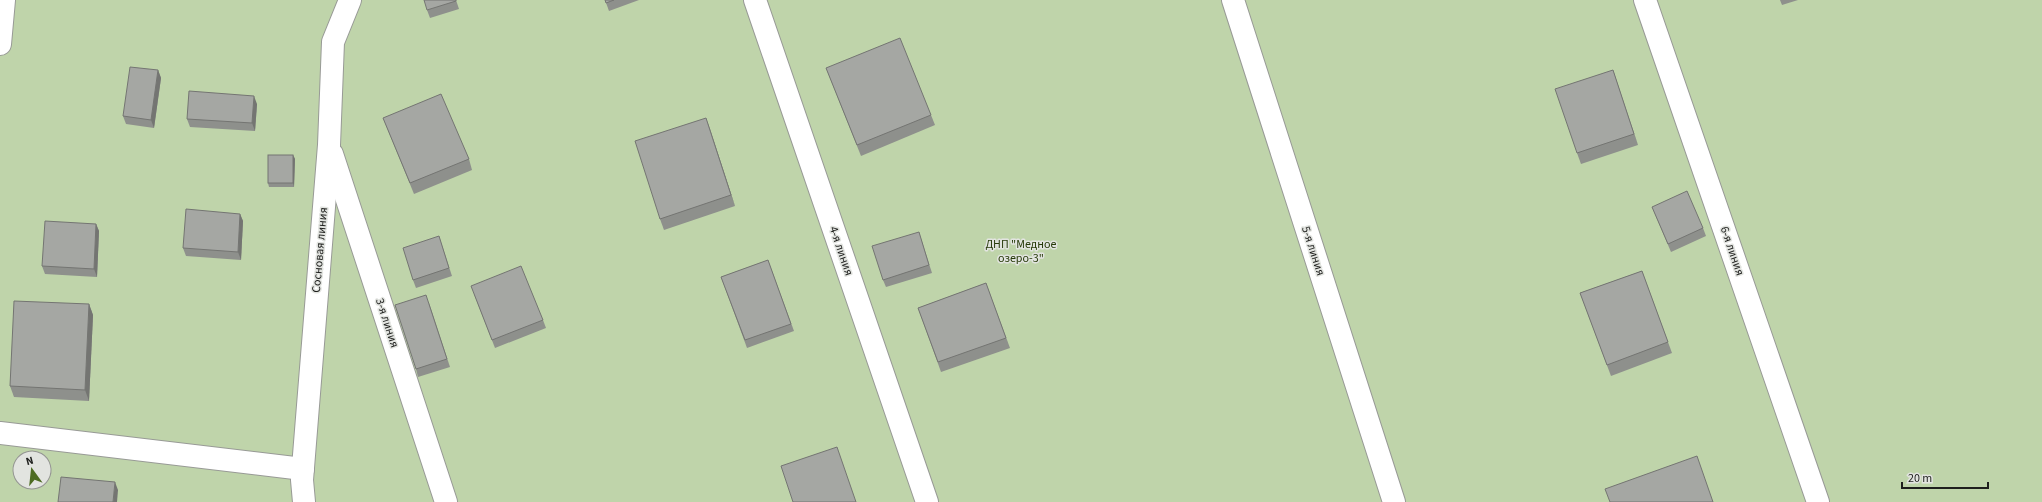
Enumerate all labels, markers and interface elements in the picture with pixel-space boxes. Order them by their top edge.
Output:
street label: Сосновая линия [308,207,332,293]
street label: 4-я линия [825,224,857,278]
street label: 5-я линия [1297,224,1329,278]
street label: 6-я линия [1716,224,1748,278]
park label: ДНП "Медное озеро-3" [986,236,1056,267]
street label: 3-я линия [371,296,403,350]
north arrow [12,450,52,490]
text: N [24,453,35,469]
scale bar [1902,464,1988,490]
text: 20 m [1908,470,1932,487]

